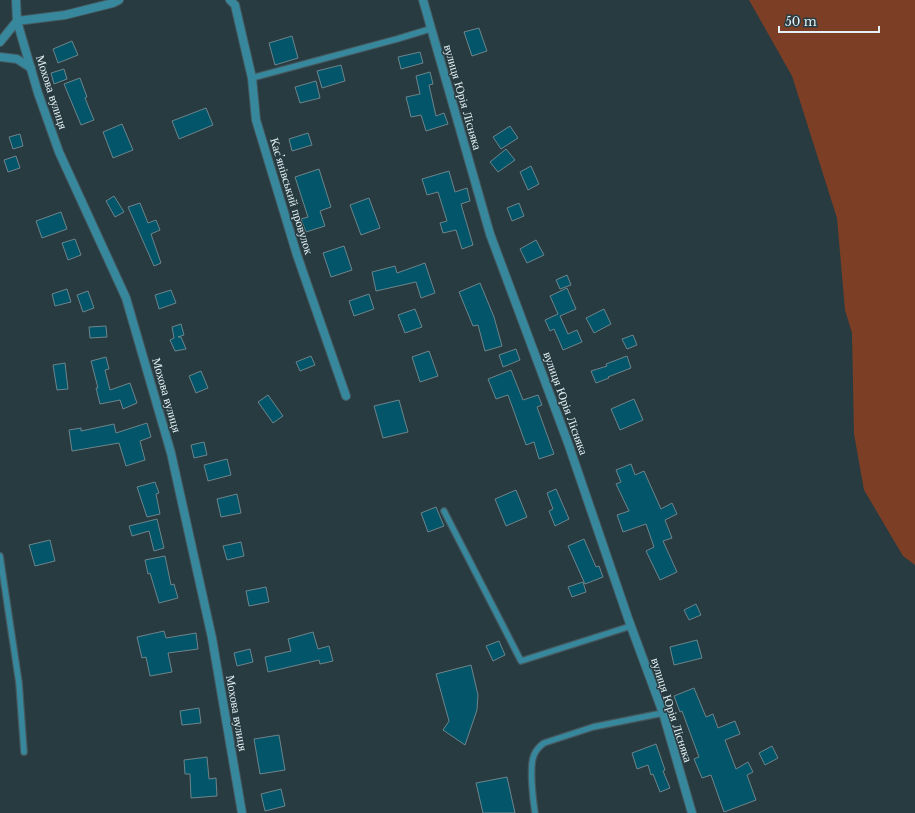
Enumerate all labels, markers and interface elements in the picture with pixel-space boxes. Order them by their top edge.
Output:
scale bar [779,8,879,34]
text: 50 m [785,14,817,29]
street label: вулиця Юрія Лісняка [441,43,485,152]
street label: Мохова вулиця [33,53,71,131]
street label: Касʼянівський провулок [267,136,317,256]
street label: вулиця Юрія Лісняка [540,349,592,457]
street label: Мохова вулиця [149,356,185,435]
street label: вулиця Юрія Лісняка [648,656,696,765]
street label: Мохова вулиця [223,674,251,753]

